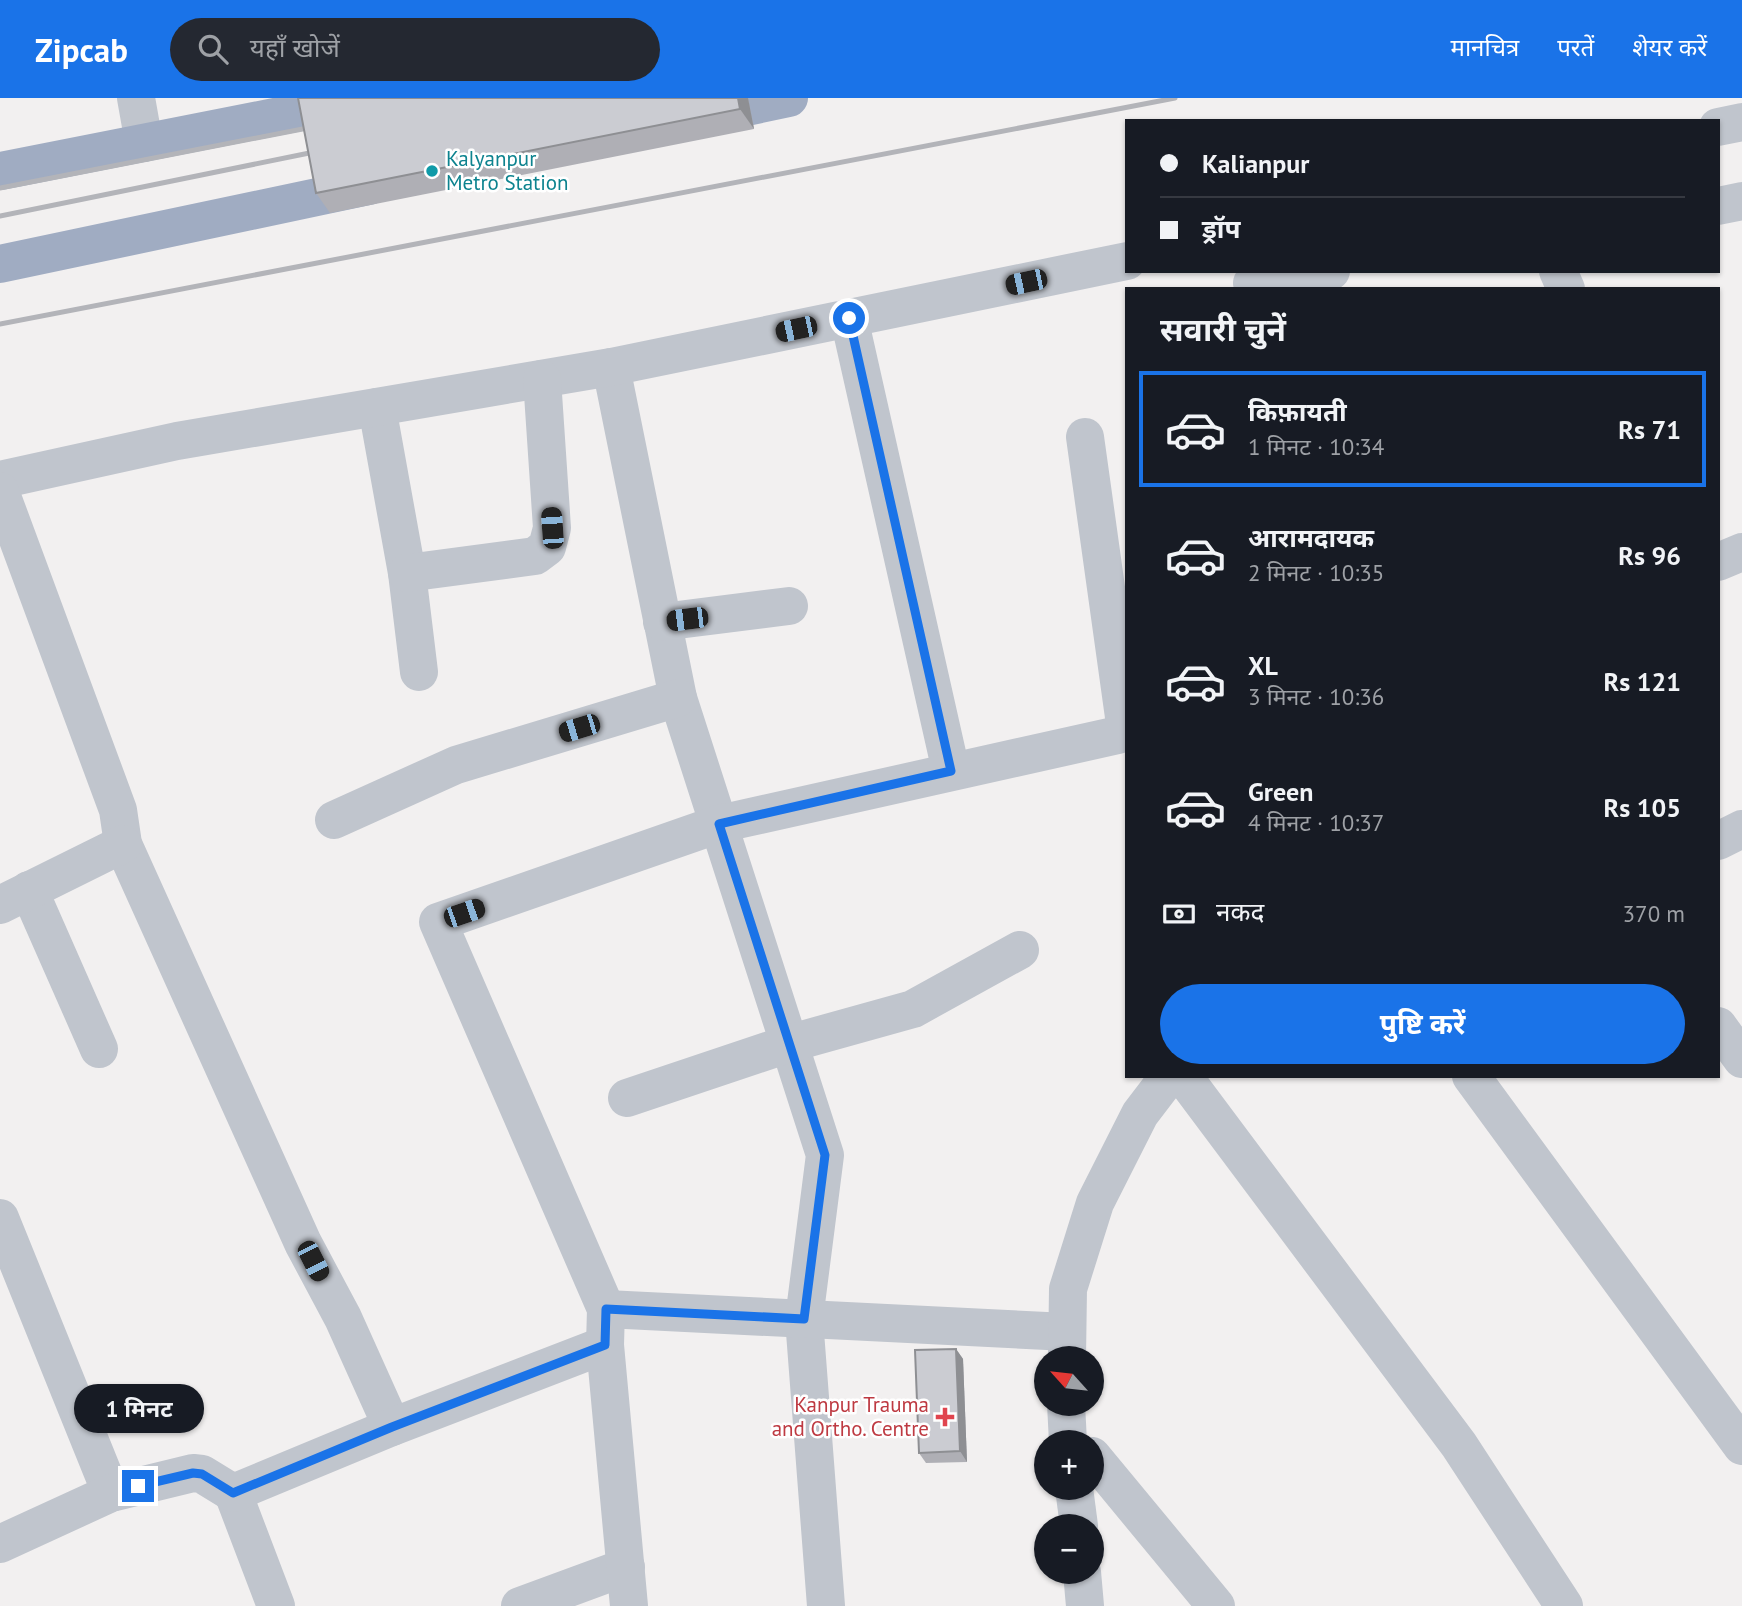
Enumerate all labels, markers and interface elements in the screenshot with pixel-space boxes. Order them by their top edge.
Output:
search box [170,18,660,81]
text: Zipcab [35,28,128,71]
icon: search [194,30,232,68]
text: यहाँ खोजें [250,31,340,64]
text: मानचित्र [1451,32,1519,63]
text: परतें [1557,32,1594,63]
text: शेयर करें [1632,32,1707,63]
place label: Kalyanpur Metro Station [446,145,569,196]
text: Kalianpur [1202,147,1309,180]
marker: Kalyanpur Metro Station [424,163,440,179]
text: ड्रॉप [1202,212,1240,245]
car [1004,267,1049,297]
route start [833,302,865,334]
text: सवारी चुनें [1160,308,1286,350]
car [774,314,819,344]
text: किफ़ायती [1248,395,1347,428]
icon: car [1164,398,1227,461]
text: Rs 71 [1618,413,1681,446]
text: 1 मिनट · 10:34 [1248,432,1384,461]
car [541,506,564,550]
text: आरामदायक [1248,521,1374,554]
icon: car [1164,524,1227,587]
text: Rs 96 [1618,539,1681,572]
text: 2 मिनट · 10:35 [1248,558,1384,587]
car [665,606,710,632]
text: XL [1248,649,1278,682]
icon: car [1164,650,1227,713]
text: Rs 121 [1604,665,1681,698]
text: 3 मिनट · 10:36 [1248,682,1384,711]
car [556,712,603,744]
text: Green [1248,775,1313,808]
icon: car [1164,776,1227,839]
text: Rs 105 [1604,791,1681,824]
text: 4 मिनट · 10:37 [1248,808,1384,837]
icon: cash [1160,895,1198,933]
text: नकद [1216,895,1264,928]
car [441,896,488,930]
text: 370 m [1623,899,1685,928]
button: पुष्टि करें [1160,984,1685,1064]
car [295,1238,332,1284]
north arrow [1034,1346,1104,1416]
map controls [1034,1346,1104,1584]
callout: 1 मिनट [73,1384,203,1434]
place label: Kanpur Trauma and Ortho. Centre [772,1391,929,1442]
text: 1 मिनट [105,1394,173,1423]
marker: Kanpur Trauma and Ortho. Centre [935,1407,955,1427]
button: + [1034,1430,1104,1500]
route end [122,1470,154,1502]
button: − [1034,1514,1104,1584]

